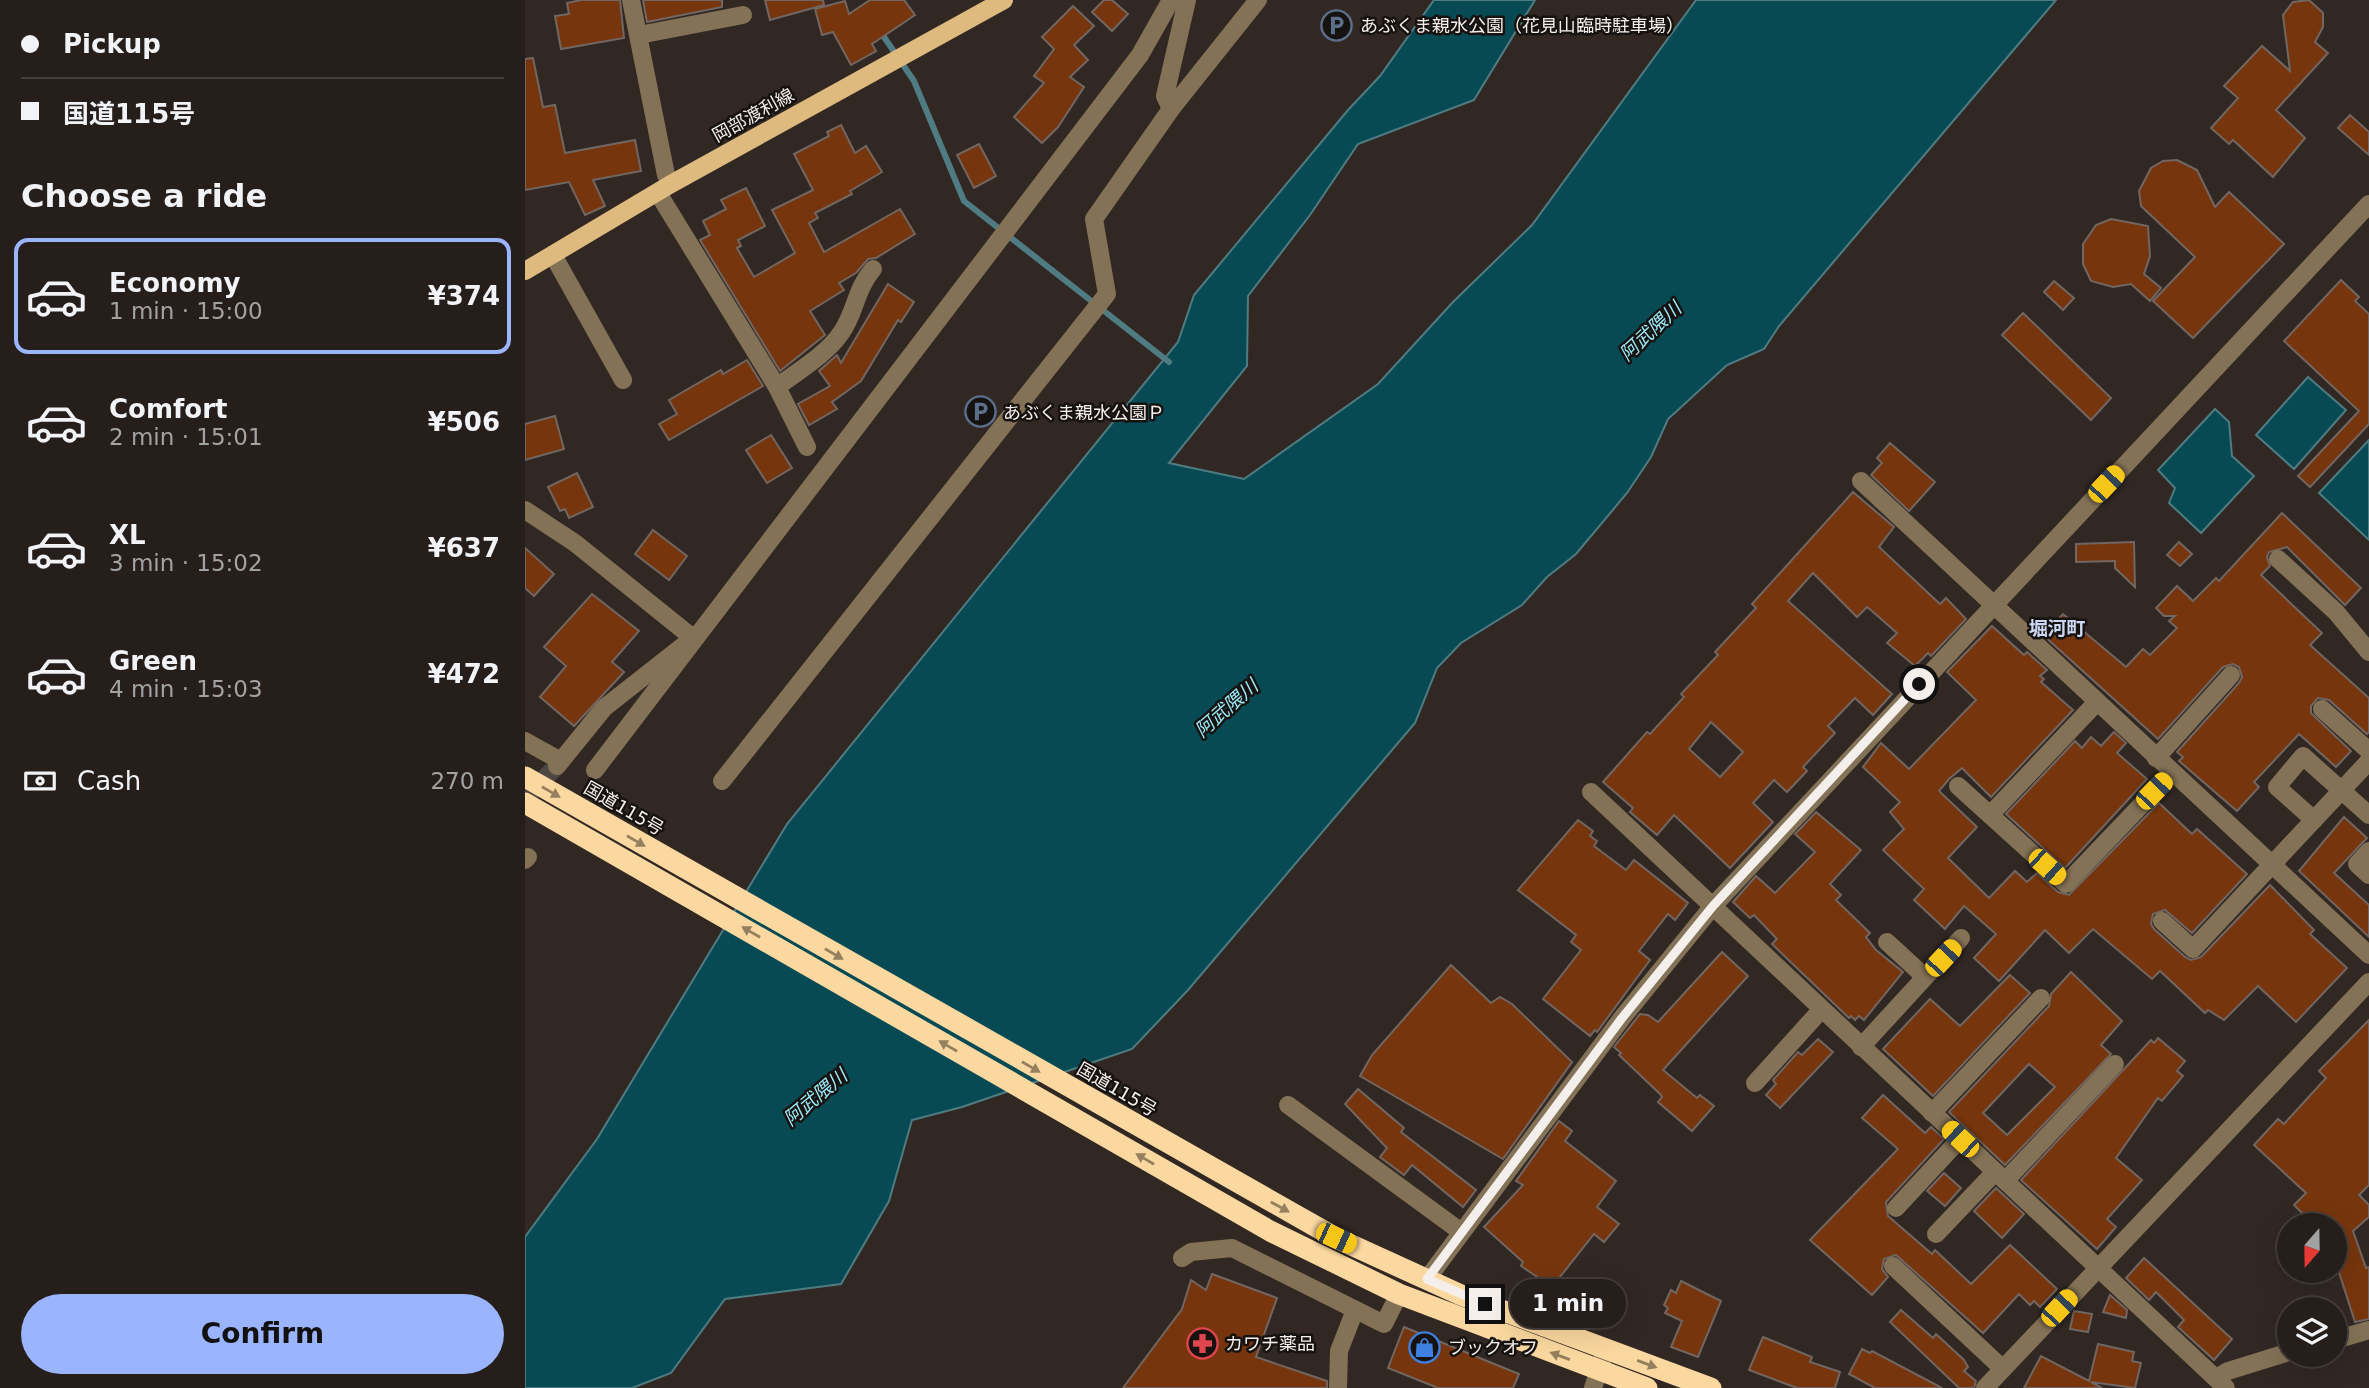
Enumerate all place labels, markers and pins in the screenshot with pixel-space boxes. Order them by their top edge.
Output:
parking icon: あぶくま親水公園（花見山臨時駐車場） [1320,8,1354,42]
place label: あぶくま親水公園（花見山臨時駐車場） [1360,15,1684,36]
parking icon: あぶくま親水公園Ｐ [963,395,997,429]
place label: あぶくま親水公園Ｐ [1003,402,1165,423]
pharmacy icon: カワチ薬品 [1185,1326,1219,1360]
shop icon: ブックオフ [1408,1330,1442,1364]
place label: カワチ薬品 [1225,1333,1315,1354]
place label: ブックオフ [1448,1337,1538,1358]

